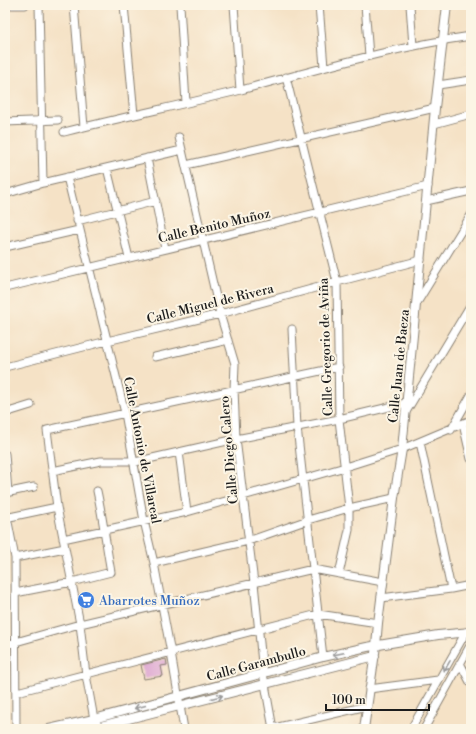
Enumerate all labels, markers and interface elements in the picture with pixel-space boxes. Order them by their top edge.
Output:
street label: Calle Benito Muñoz [157,205,272,247]
street label: Calle Gregorio de Aviña [316,277,336,416]
street label: Calle Miguel de Rivera [145,280,276,327]
street label: Calle Juan de Baeza [385,308,413,424]
street label: Calle Antonio de Villareal [120,375,164,525]
street label: Calle Diego Calero [216,395,242,505]
supermarket icon: Abarrotes Muñoz [76,590,96,610]
place label: Abarrotes Muñoz [98,593,200,609]
street label: Calle Garambullo [205,643,308,685]
one-way arrow [332,650,345,658]
one-way arrow [442,660,450,672]
scale bar [326,686,429,712]
one-way arrow [210,693,223,700]
text: 100 m [332,693,366,708]
one-way arrow [133,703,146,711]

